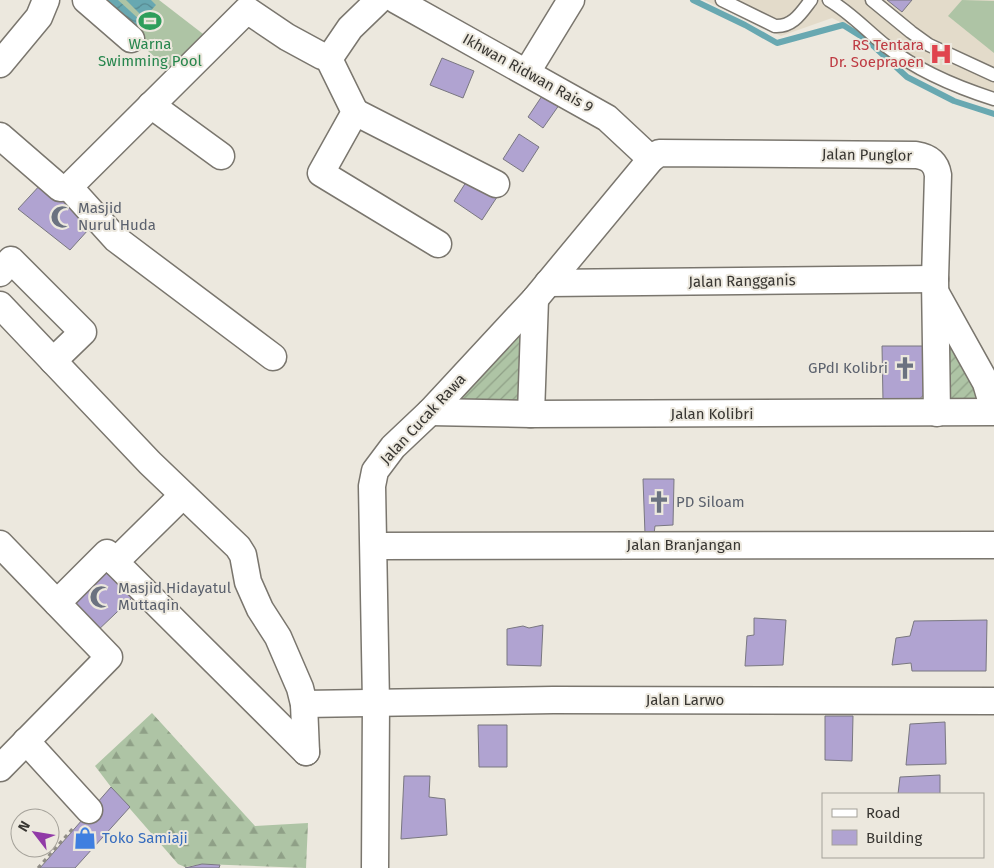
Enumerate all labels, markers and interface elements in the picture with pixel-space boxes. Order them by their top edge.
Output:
sports icon: Warna Swimming Pool [137,8,163,34]
street label: Ikhwan Ridwan Rais 9 [460,30,596,116]
place label: Warna Swimming Pool [98,35,203,70]
place label: RS Tentara Dr. Soepraoen [829,36,924,71]
hospital icon: RS Tentara Dr. Soepraoen [928,41,954,67]
street label: Jalan Punglor [822,145,913,165]
place label: Masjid Nurul Huda [78,199,156,234]
mosque icon: Masjid Nurul Huda [49,204,75,230]
street label: Jalan Rangganis [688,271,796,291]
church icon: GPdI Kolibri [892,355,918,381]
place label: GPdI Kolibri [808,359,888,377]
street label: Jalan Cucak Rawa [376,370,470,468]
street label: Jalan Kolibri [671,405,753,423]
church icon: PD Siloam [646,489,672,515]
place label: PD Siloam [676,493,745,511]
street label: Jalan Branjangan [627,536,741,554]
place label: Masjid Hidayatul Muttaqin [118,579,232,614]
mosque icon: Masjid Hidayatul Muttaqin [88,584,114,610]
street label: Jalan Larwo [646,691,724,709]
legend [822,793,984,858]
text: Road [866,804,901,822]
north arrow [10,808,60,858]
text: N [15,818,34,835]
shop icon: Toko Samiaji [72,825,98,851]
place label: Toko Samiaji [102,829,188,847]
text: Building [866,829,922,847]

